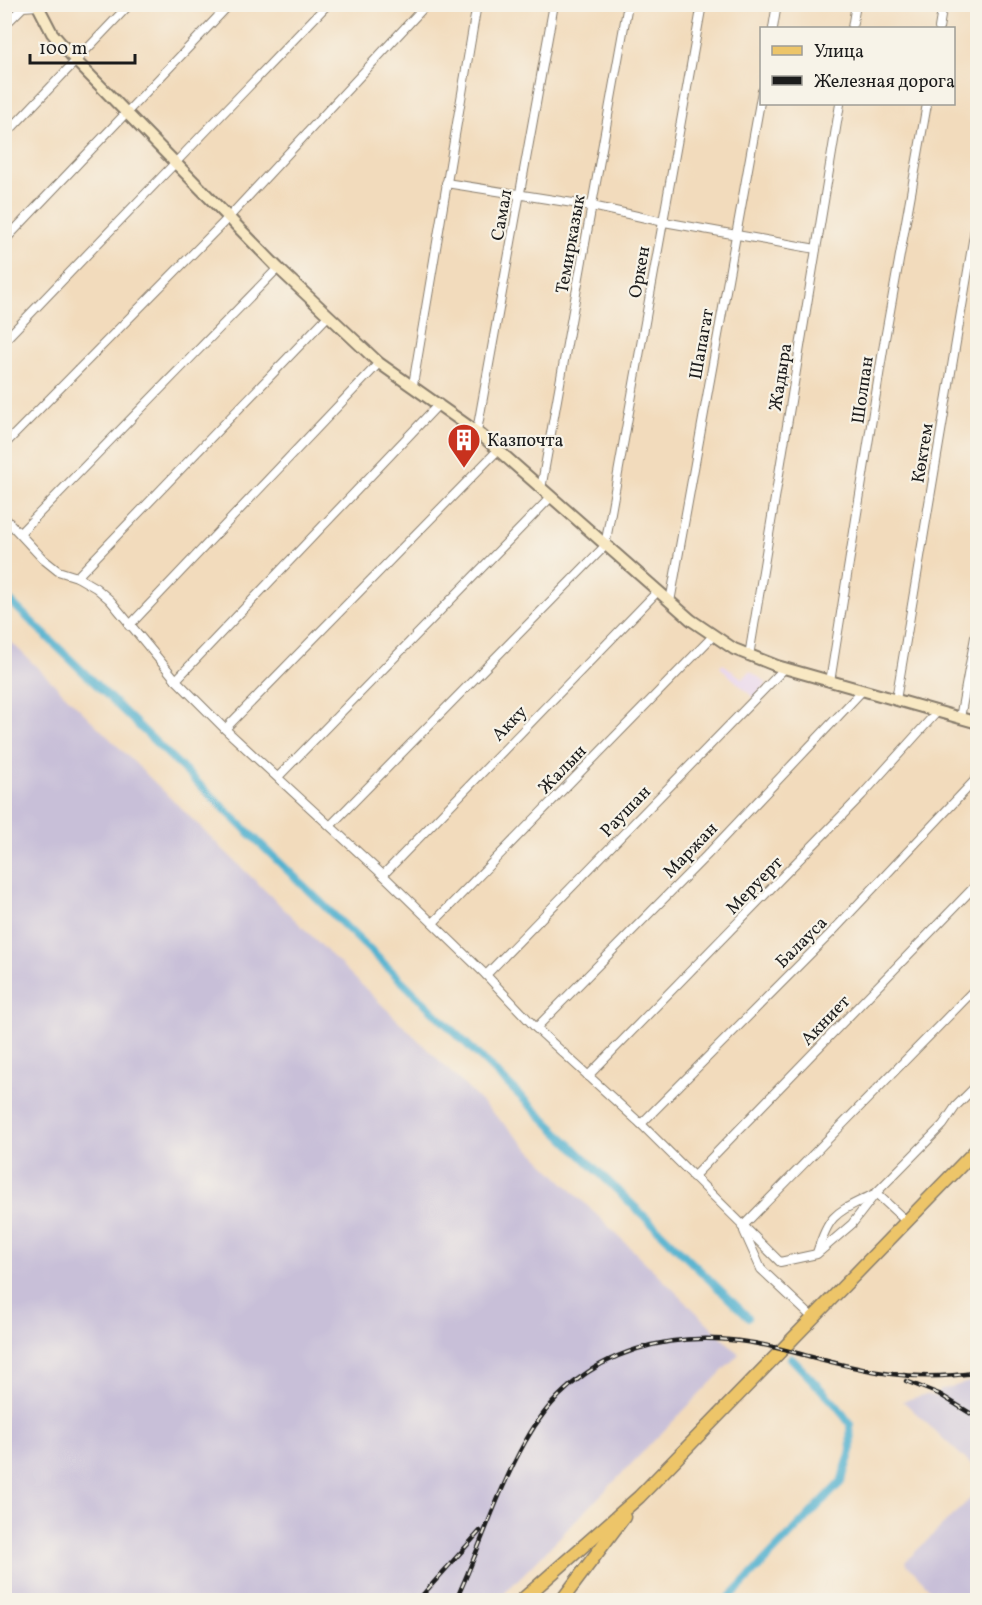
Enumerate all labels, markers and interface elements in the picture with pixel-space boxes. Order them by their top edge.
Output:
scale bar [30,27,135,65]
legend [760,27,955,105]
text: 100 m [39,37,88,62]
text: Улица [814,40,864,65]
text: Железная дорога [814,70,955,95]
street label: Самал [486,187,519,243]
street label: Темирказык [550,192,593,296]
street label: Оркен [624,244,657,300]
street label: Шапагат [684,307,721,382]
street label: Жадыра [764,341,799,413]
street label: Шолпан [846,355,881,426]
street label: Көктем [906,421,941,485]
building icon: Казпочта [446,422,482,469]
place label: Казпочта [487,429,564,454]
street label: Акку [487,700,534,748]
street label: Жалын [533,740,593,800]
street label: Раушан [595,781,657,843]
street label: Маржан [658,817,724,885]
street label: Меруерт [721,851,789,921]
street label: Балауса [770,911,834,975]
street label: Акниет [796,990,856,1052]

